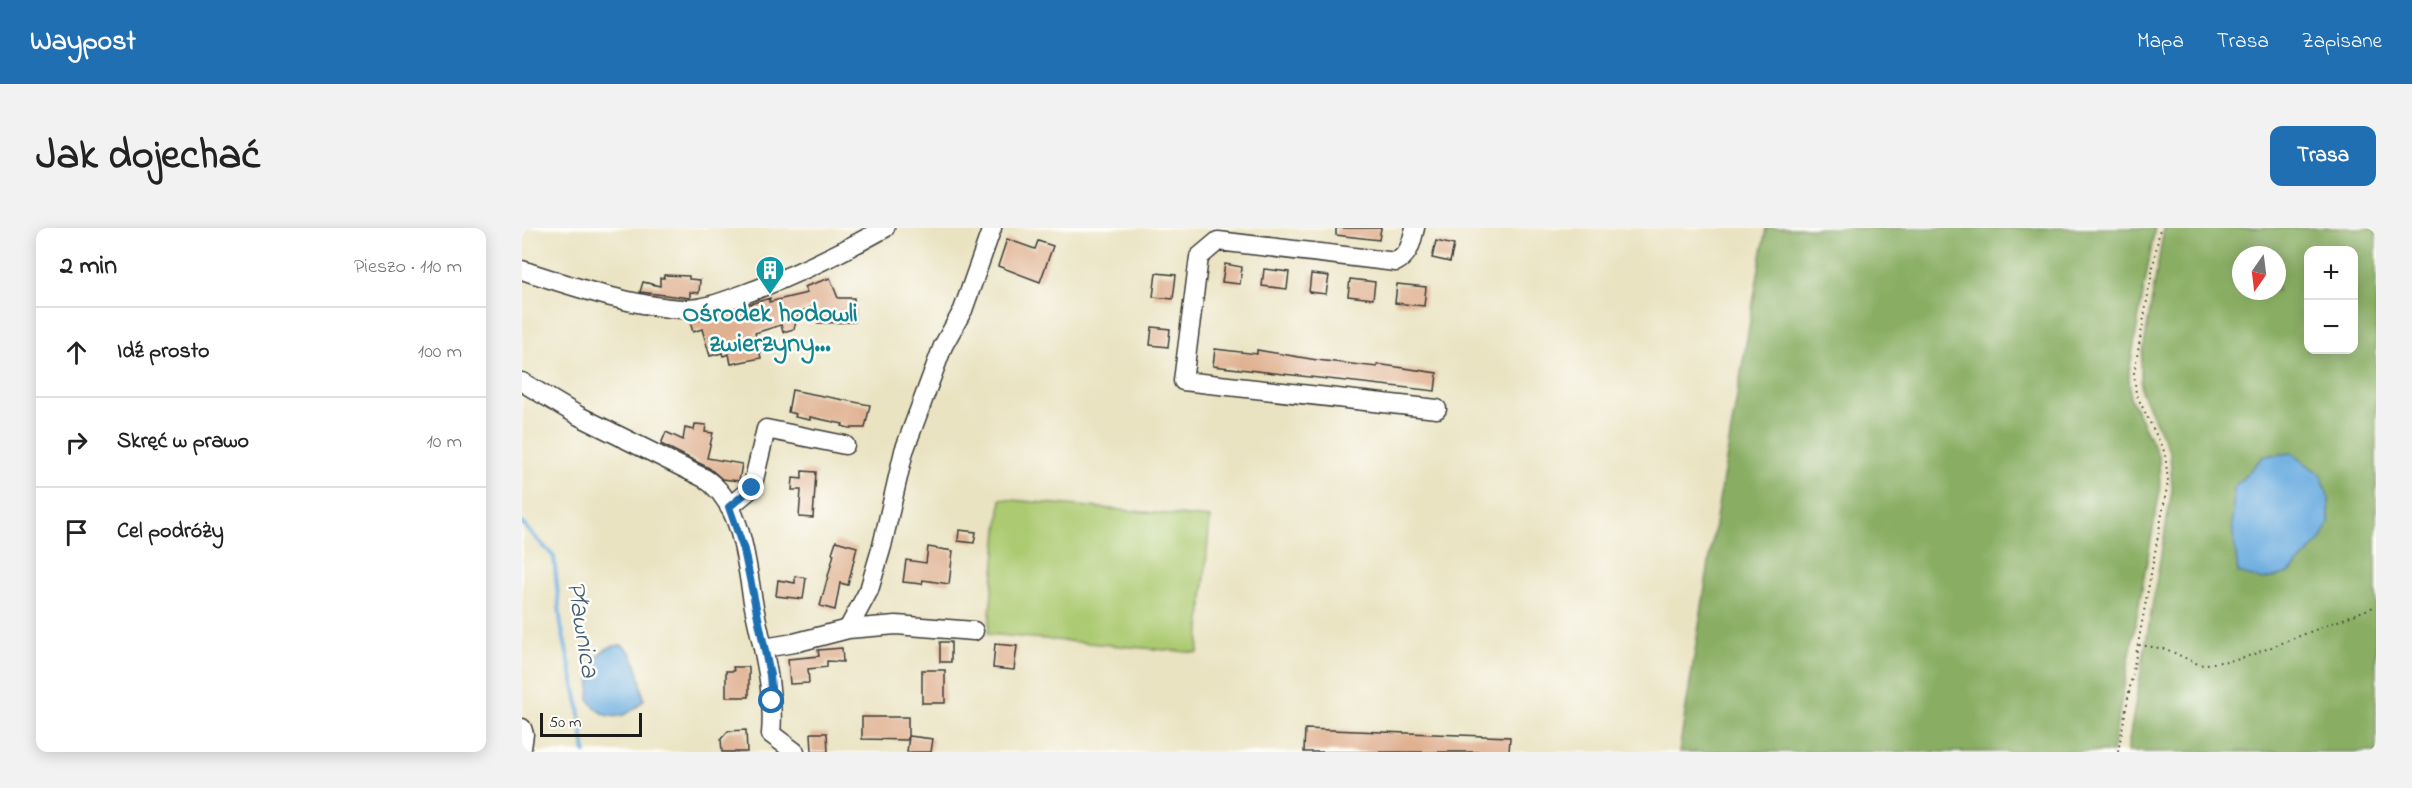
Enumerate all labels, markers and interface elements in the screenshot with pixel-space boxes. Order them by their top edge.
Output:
text: Waypost [30,22,136,63]
text: Mapa [2137,27,2184,57]
text: Trasa [2217,27,2269,57]
text: Zapisane [2302,27,2382,57]
text: Jak dojechać [36,126,260,187]
button: Trasa [2270,126,2376,186]
north arrow [2232,246,2286,300]
map controls [2304,246,2358,354]
button: + [2304,246,2358,300]
text: 2 min [60,248,117,286]
text: Pieszo · 110 m [354,253,462,282]
building icon: Ośrodek hodowli zwierzyny... [754,254,786,296]
place label: Ośrodek hodowli zwierzyny... [682,296,858,364]
button: − [2304,300,2358,354]
icon: ahead [60,336,93,369]
text: Idź prosto [117,336,210,368]
text: 100 m [418,338,462,367]
icon: right [60,426,93,459]
text: Skręć w prawo [117,426,249,458]
text: 10 m [426,428,462,457]
route end [738,474,764,500]
icon: arrive [60,516,93,549]
text: Cel podróży [117,516,224,548]
water label: Pławnica [555,578,608,681]
route start [758,687,784,713]
scale bar [540,710,642,738]
text: 50 m [549,711,581,735]

